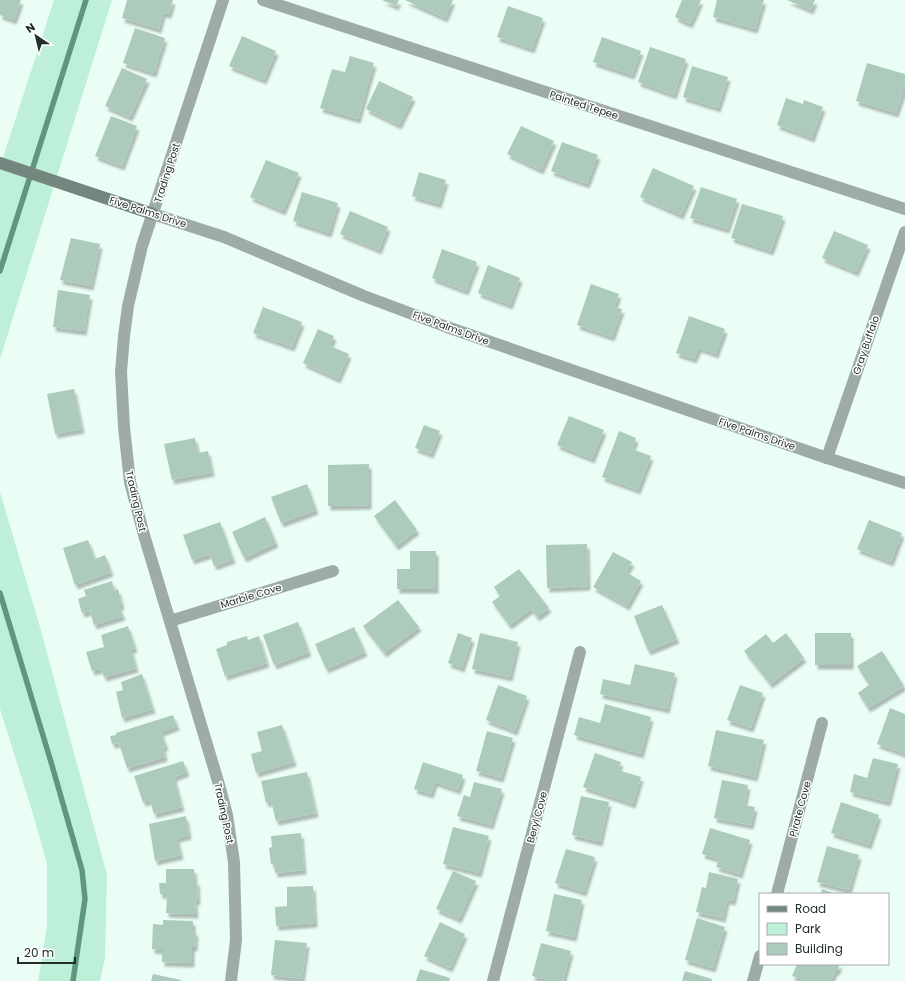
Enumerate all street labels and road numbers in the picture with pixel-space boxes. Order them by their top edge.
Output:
street label: Painted Tepee [548,87,620,123]
street label: Trading Post [150,141,184,205]
street label: Five Palms Drive [108,192,188,232]
street label: Five Palms Drive [411,307,491,349]
street label: Gray Buffalo [849,314,883,376]
street label: Five Palms Drive [717,414,797,454]
street label: Trading Post [122,469,150,533]
street label: Marble Cove [219,580,283,612]
street label: Pirate Cove [785,779,815,839]
street label: Trading Post [210,781,238,845]
street label: Beryl Cove [523,790,551,844]

